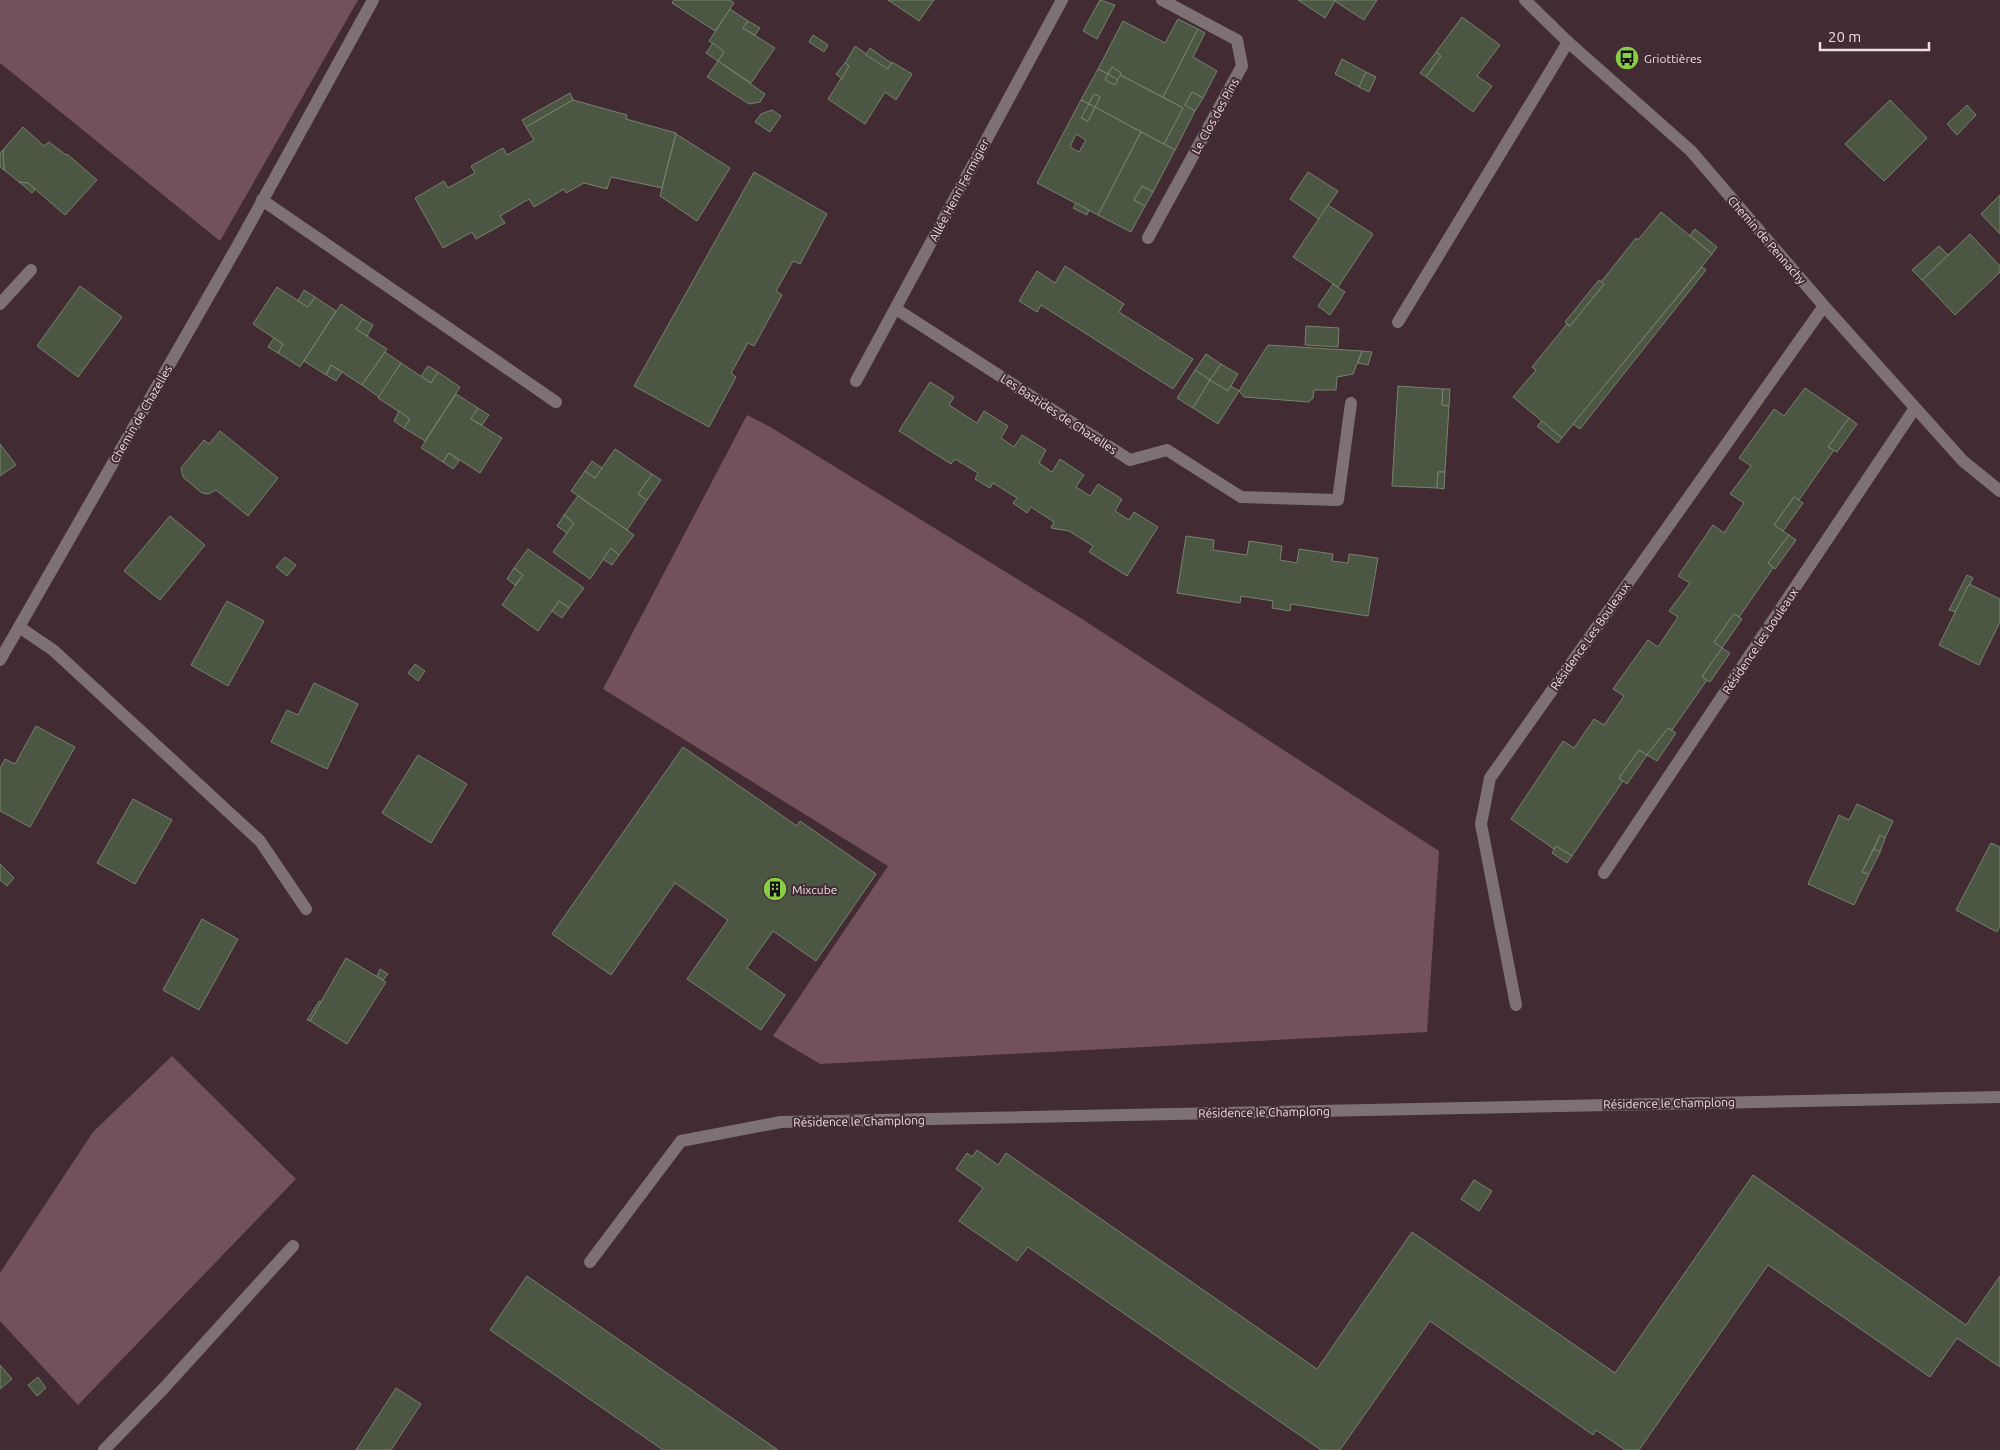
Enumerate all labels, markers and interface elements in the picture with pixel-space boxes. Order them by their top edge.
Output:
scale bar [1820,20,1929,52]
text: 20 m [1828,28,1861,45]
bus stop icon: Griottières [1614,45,1640,71]
place label: Griottières [1644,52,1702,65]
street label: Le Clos des Pins [1189,76,1241,156]
street label: Allée Henri Fermigier [927,136,992,243]
street label: Chemin de Pennachy [1725,194,1809,287]
street label: Chemin de Chazelles [108,363,174,465]
street label: Les Bastides de Chazelles [998,372,1120,456]
street label: Résidence Les Bouleaux [1548,580,1632,692]
street label: Résidence les bouleaux [1720,586,1800,696]
building icon: Mixcube [762,876,788,902]
place label: Mixcube [792,883,837,896]
street label: Résidence le Champlong [1603,1095,1735,1111]
street label: Résidence le Champlong [1198,1104,1330,1120]
street label: Résidence le Champlong [793,1113,925,1129]

